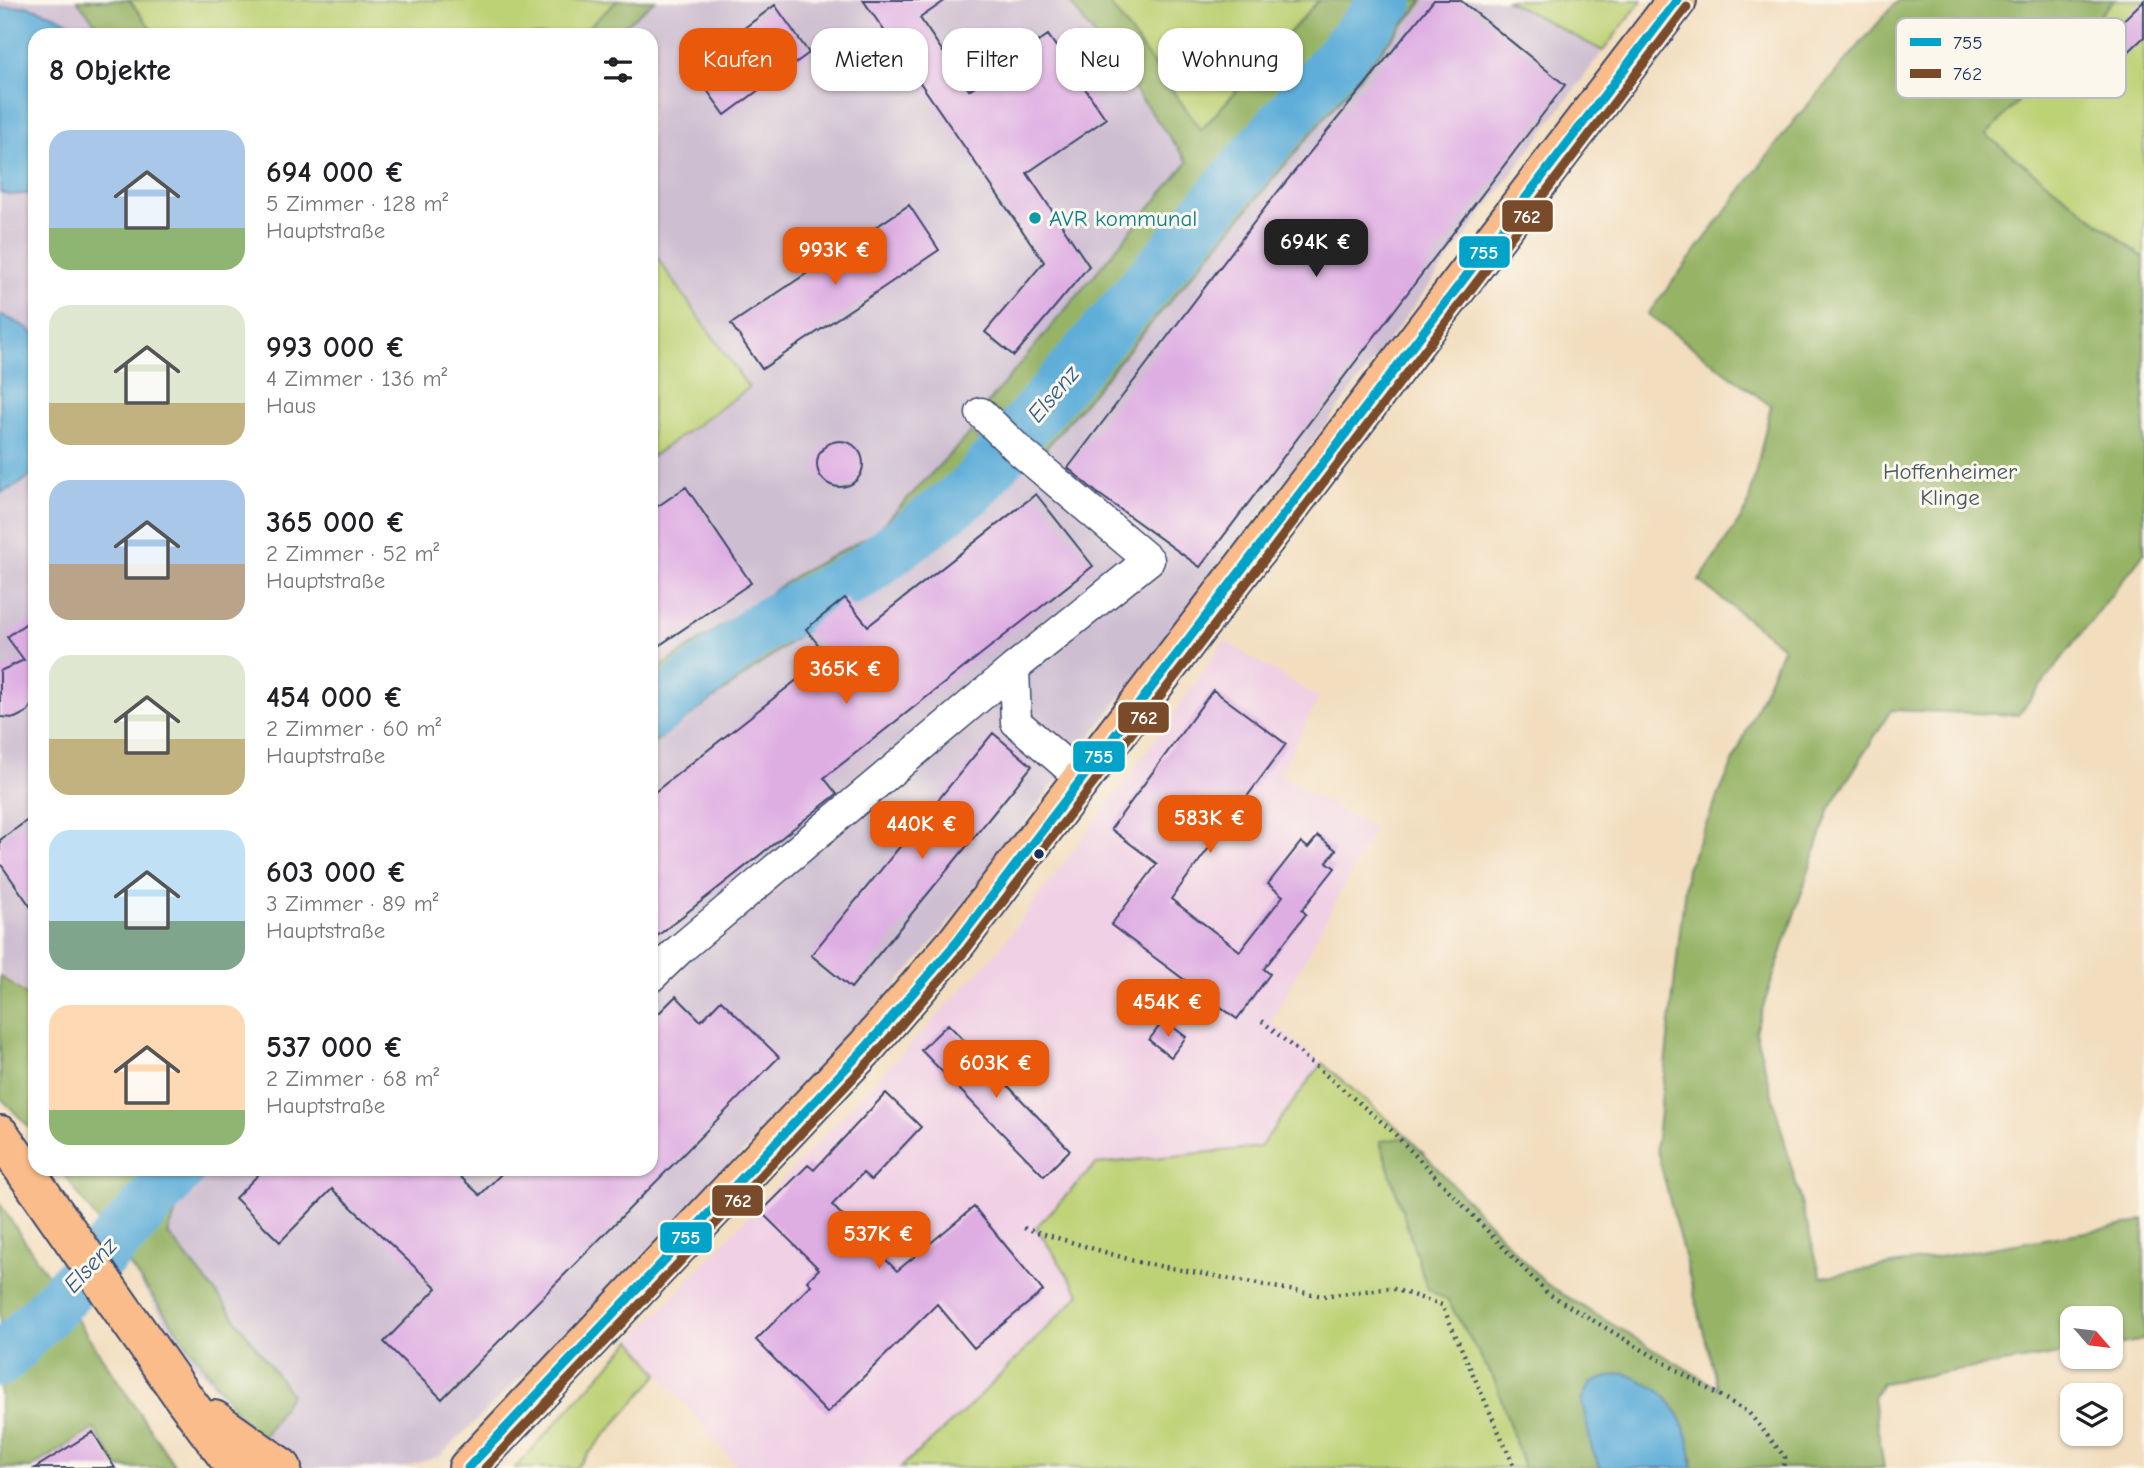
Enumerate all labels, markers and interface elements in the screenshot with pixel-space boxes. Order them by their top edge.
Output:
legend [1896,18,2126,98]
chip: Kaufen [679,28,797,91]
chip: Mieten [811,28,928,91]
chip: Filter [942,28,1042,91]
chip: Neu [1056,28,1144,91]
chip: Wohnung [1158,28,1303,91]
text: 755 [1953,32,1983,54]
icon: filters [599,51,637,89]
text: 8 Objekte [49,53,171,88]
text: 762 [1953,63,1982,85]
text: 694 000 € [266,155,405,190]
icon: home [105,158,189,242]
text: 5 Zimmer · 128 m² [266,190,448,217]
line badge: 762 [1501,199,1554,233]
place label: AVR kommunal [1049,205,1197,232]
text: 762 [1513,206,1541,228]
marker: AVR kommunal [1027,210,1043,226]
text: Hauptstraße [266,217,385,244]
pin: 694K € [1259,219,1373,279]
pin: 993K € [778,228,892,287]
text: 694K € [1280,228,1352,255]
line badge: 755 [1458,235,1511,269]
text: 993K € [799,236,871,263]
text: 755 [1470,242,1498,264]
text: 993 000 € [266,330,406,365]
icon: home [105,333,189,417]
water label: Elsenz [1021,359,1085,428]
text: 4 Zimmer · 136 m² [266,365,447,392]
text: Haus [266,392,316,419]
park label: Hoffenheimer Klinge [1883,458,2018,511]
text: 365 000 € [266,505,406,540]
icon: home [105,508,189,592]
text: 2 Zimmer · 52 m² [266,540,439,567]
text: Hauptstraße [266,567,385,594]
pin: 365K € [789,646,903,706]
text: 365K € [810,655,882,682]
text: 454 000 € [266,680,404,715]
icon: home [105,683,189,767]
line badge: 762 [1117,701,1170,734]
text: 762 [1130,707,1158,729]
text: 2 Zimmer · 60 m² [266,715,441,742]
line badge: 755 [1072,740,1126,773]
text: Hauptstraße [266,742,385,769]
text: 755 [1085,746,1113,768]
pin: 583K € [1153,796,1267,855]
pin: 440K € [865,802,979,861]
text: 583K € [1174,804,1246,831]
text: 440K € [886,810,958,837]
unlabelled marker [1032,847,1046,861]
text: 603 000 € [266,855,407,890]
icon: home [105,858,189,942]
text: 3 Zimmer · 89 m² [266,890,439,917]
text: Hauptstraße [266,917,385,944]
pin: 454K € [1111,979,1225,1039]
text: 454K € [1133,988,1203,1015]
text: 537 000 € [266,1030,404,1065]
icon: home [105,1033,189,1117]
pin: 603K € [939,1040,1053,1100]
text: 603K € [959,1049,1033,1076]
text: 2 Zimmer · 68 m² [266,1065,439,1092]
text: Hauptstraße [266,1092,385,1119]
line badge: 762 [711,1184,764,1217]
text: 762 [724,1190,752,1212]
pin: 537K € [822,1212,936,1271]
text: 537K € [844,1220,914,1247]
line badge: 755 [659,1221,713,1254]
text: 755 [672,1227,700,1249]
water label: Elsenz [58,1231,123,1298]
north arrow [2060,1306,2123,1368]
map controls [2060,1306,2123,1446]
button: layers [2060,1383,2123,1446]

